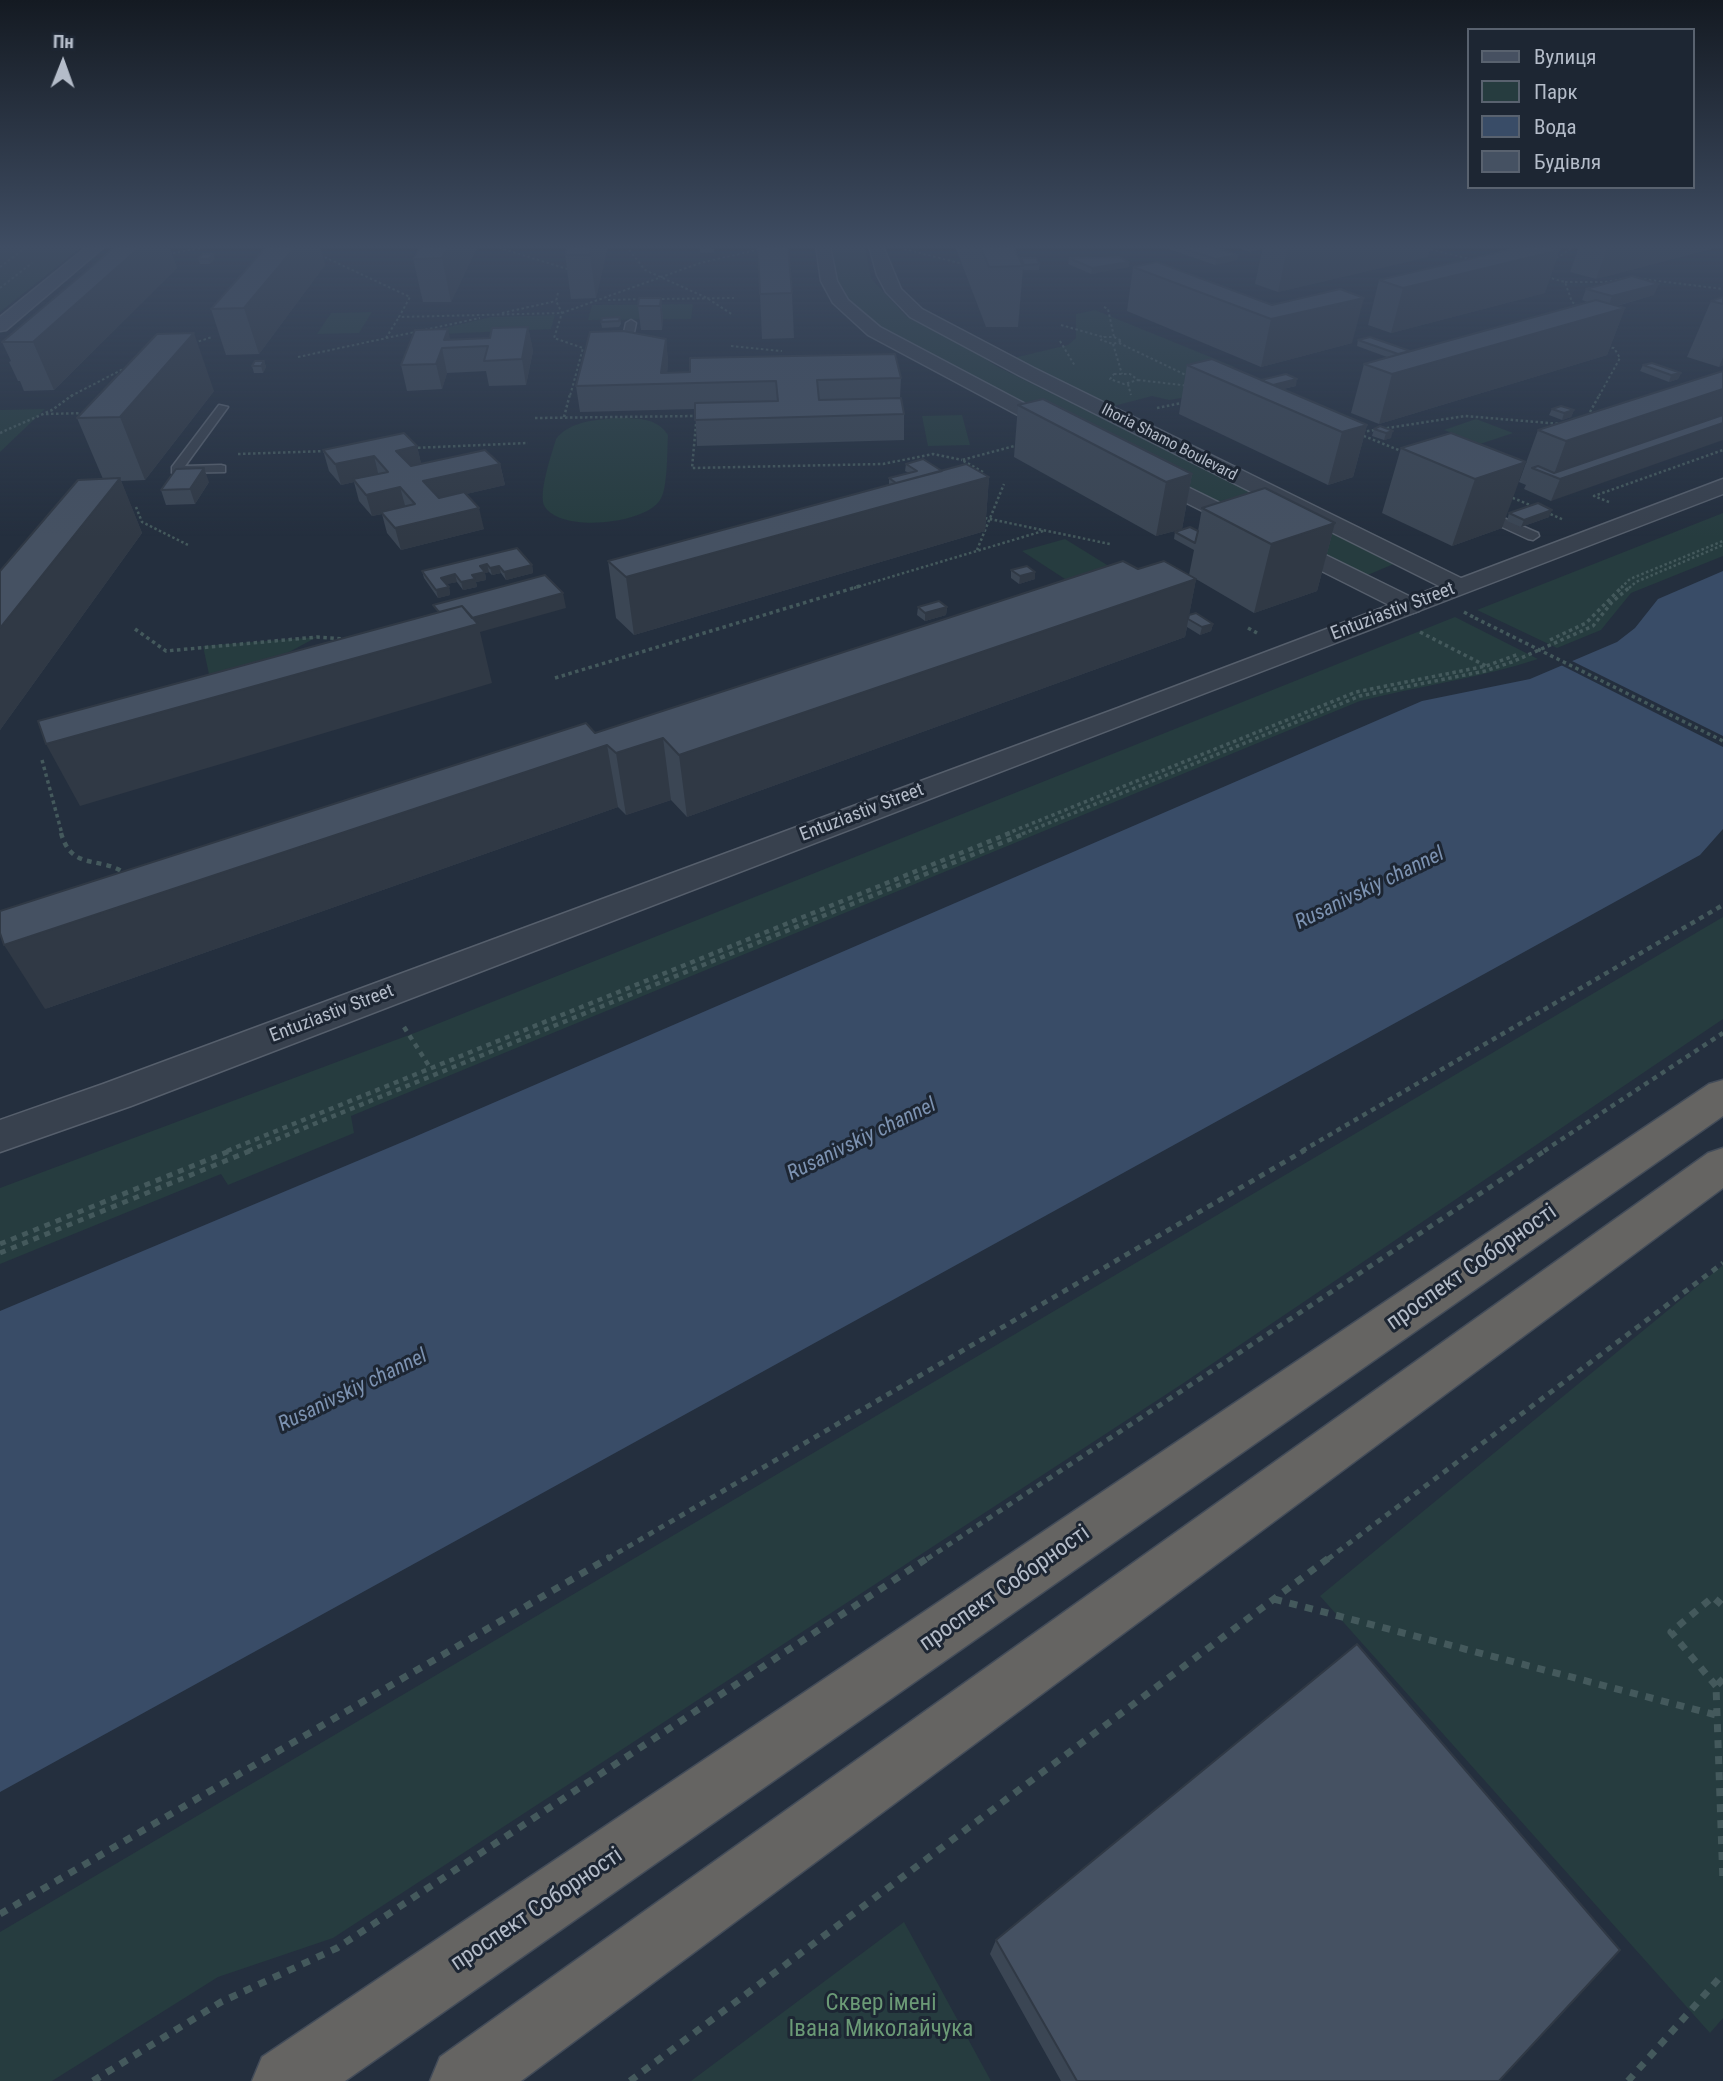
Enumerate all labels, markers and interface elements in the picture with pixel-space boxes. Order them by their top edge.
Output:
north arrow [28,28,98,98]
legend [1468,28,1695,189]
text: Пн [53,30,74,53]
text: Вулиця [1534,45,1596,69]
text: Парк [1534,80,1578,104]
text: Вода [1534,115,1577,139]
text: Будівля [1534,150,1601,174]
street label: Ihoria Shamo Boulevard [1098,400,1240,486]
street label: Entuziastiv Street [1328,578,1458,646]
street label: Entuziastiv Street [797,779,927,847]
water label: Rusanivskiy channel [1292,842,1448,936]
street label: Entuziastiv Street [267,980,397,1048]
water label: Rusanivskiy channel [784,1093,940,1187]
street label: проспект Соборності [1382,1199,1562,1337]
water label: Rusanivskiy channel [275,1344,431,1438]
street label: проспект Соборності [915,1520,1095,1658]
street label: проспект Соборності [446,1842,628,1978]
park label: Сквер імені Івана Миколайчука [789,1990,973,2044]

